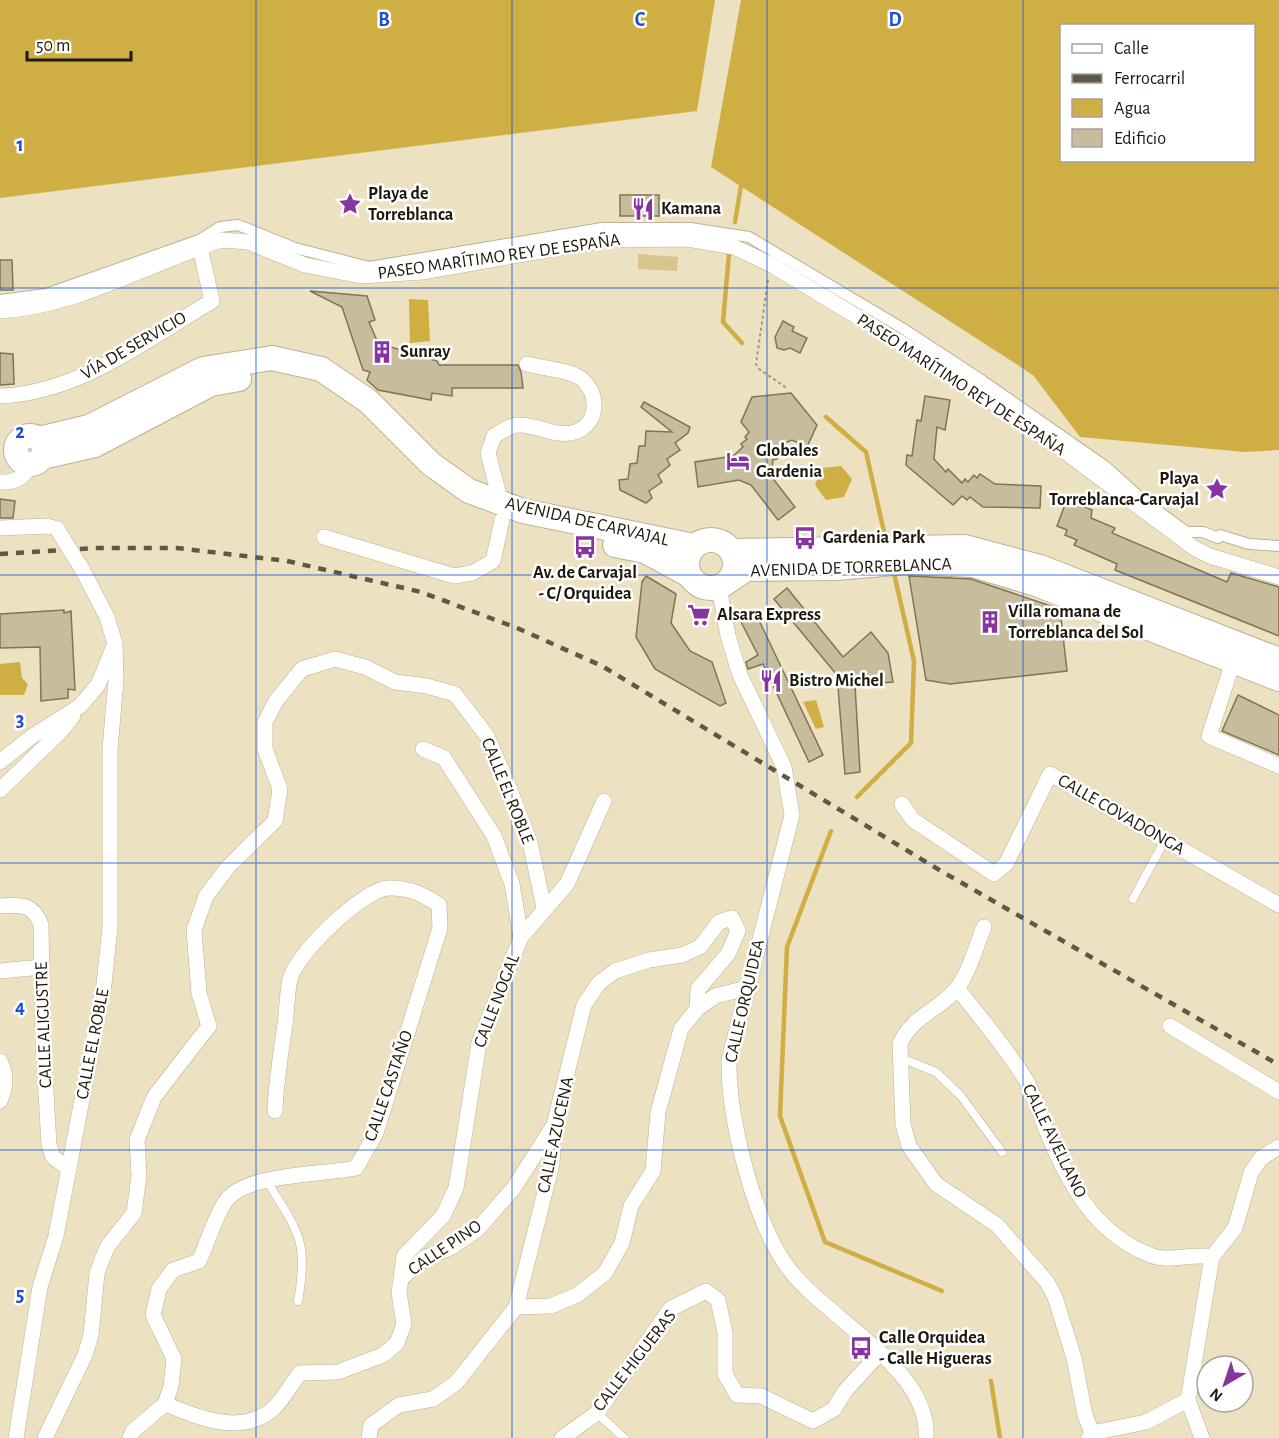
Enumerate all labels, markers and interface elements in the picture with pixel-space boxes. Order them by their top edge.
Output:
text: B [378,10,390,30]
text: C [635,10,646,30]
text: D [888,10,902,30]
scale bar [27,24,130,62]
legend [1060,24,1255,162]
text: 50 m [36,37,70,55]
text: Calle [1114,40,1149,58]
text: Ferrocarril [1114,70,1185,88]
text: Agua [1114,100,1151,118]
text: Edificio [1114,130,1166,148]
text: 1 [16,135,24,155]
place label: Playa de Torreblanca [368,185,454,224]
place icon: Playa de Torreblanca [337,191,363,217]
restaurant icon: Kamana [630,196,656,222]
place label: Kamana [661,200,721,218]
street label: PASEO MARÍTIMO REY DE ESPAÑA [376,228,622,283]
street label: VÍA DE SERVICIO [77,306,190,383]
street label: PASEO MARÍTIMO REY DE ESPAÑA [853,308,1071,460]
building icon: Sunray [369,339,395,365]
place label: Sunray [400,343,451,361]
text: 2 [15,422,25,442]
place label: Globales Gardenia [756,442,823,481]
hotel icon: Globales Gardenia [725,448,751,474]
place label: Playa Torreblanca-Carvajal [1049,470,1199,509]
place icon: Playa Torreblanca-Carvajal [1204,476,1230,502]
street label: AVENIDA DE CARVAJAL [504,494,671,550]
bus stop icon: Gardenia Park [792,525,818,551]
place label: Gardenia Park [823,529,925,547]
bus stop icon: Av. de Carvajal - C/ Orquidea [572,534,598,560]
street label: AVENIDA DE TORREBLANCA [750,555,953,581]
place label: Av. de Carvajal - C/ Orquidea [533,564,637,603]
supermarket icon: Alsara Express [686,602,712,628]
place label: Villa romana de Torreblanca del Sol [1008,603,1144,642]
place label: Alsara Express [717,606,821,624]
building icon: Villa romana de Torreblanca del Sol [977,609,1003,635]
restaurant icon: Bistro Michel [758,668,784,694]
place label: Bistro Michel [789,672,884,690]
text: 3 [16,710,24,730]
street label: CALLE EL ROBLE [478,735,537,847]
street label: CALLE COVADONGA [1054,771,1188,859]
street label: CALLE ORQUIDEA [722,937,768,1064]
street label: CALLE NOGAL [471,951,523,1050]
street label: CALLE ALIGUSTRE [33,961,55,1089]
street label: CALLE EL ROBLE [73,987,113,1101]
text: 4 [15,997,25,1017]
street label: CALLE CASTAÑO [359,1027,416,1144]
street label: CALLE AZUCENA [535,1075,577,1195]
street label: CALLE AVELLANO [1019,1081,1089,1201]
street label: CALLE PINO [405,1217,485,1279]
text: 5 [16,1285,24,1305]
street label: CALLE HIGUERAS [590,1307,680,1415]
place label: Calle Orquidea - Calle Higueras [879,1329,992,1368]
bus stop icon: Calle Orquidea - Calle Higueras [848,1335,874,1361]
north arrow [1195,1354,1255,1414]
text: N [1207,1385,1226,1405]

